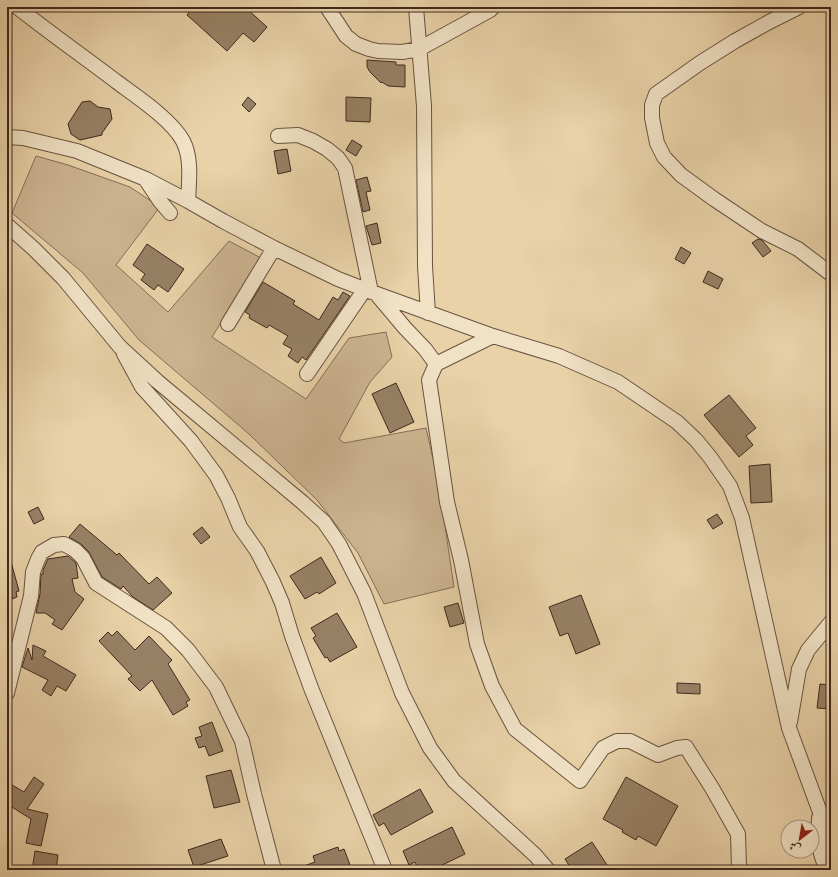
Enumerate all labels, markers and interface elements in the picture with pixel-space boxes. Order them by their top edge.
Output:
north arrow [780,819,820,859]
text: ش [787,838,804,856]

